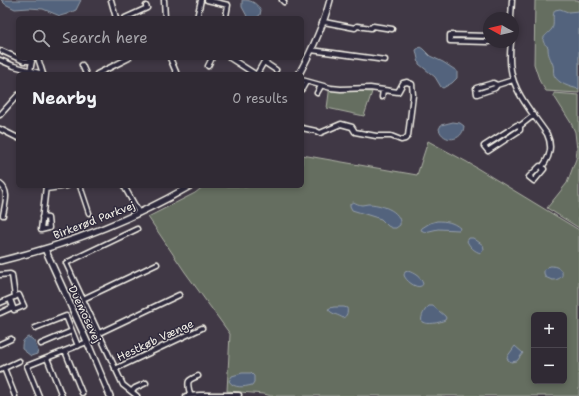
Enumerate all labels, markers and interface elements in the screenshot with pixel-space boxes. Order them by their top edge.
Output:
north arrow [483,12,519,48]
search box [16,16,304,60]
icon: search [30,27,52,49]
text: Search here [62,28,148,48]
text: Nearby [32,87,97,109]
text: 0 results [232,90,288,107]
street label: Birkerød Parkvej [51,198,137,243]
street label: Duemosevej [65,283,104,345]
map controls [531,312,567,384]
button: + [531,312,567,348]
street label: Hestkøb Vænge [114,316,196,365]
button: − [531,348,567,384]

